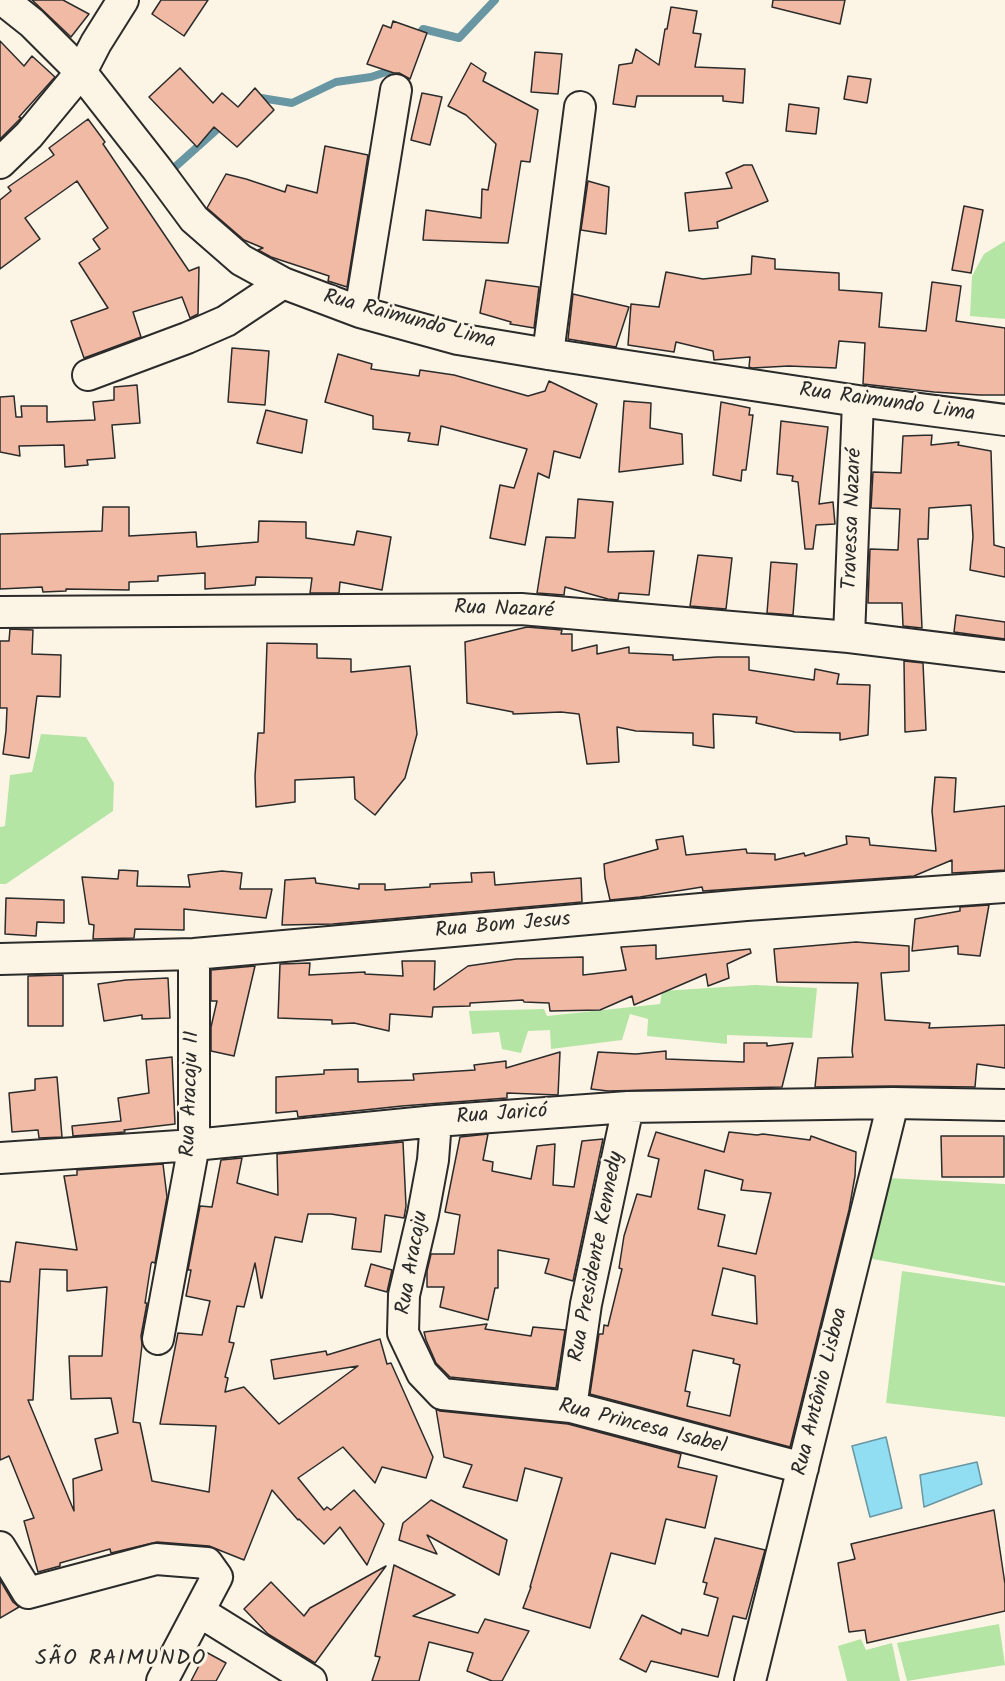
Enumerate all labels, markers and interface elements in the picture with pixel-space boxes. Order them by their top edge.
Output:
street label: Rua Raimundo Lima [320,286,498,356]
street label: Rua Raimundo Lima [798,379,976,429]
street label: Travessa Nazaré [839,448,869,590]
street label: Rua Nazaré [454,597,554,625]
street label: Rua Bom Jesus [434,909,572,945]
street label: Rua Aracaju II [177,1030,207,1158]
street label: Rua Jaricó [456,1100,548,1132]
street label: Rua Presidente Kennedy [565,1150,631,1364]
street label: Rua Aracaju [392,1209,436,1317]
street label: Rua Antônio Lisboa [789,1305,855,1479]
street label: Rua Princesa Isabel [555,1395,729,1461]
district label: SÃO RAIMUNDO [35,1647,207,1673]

